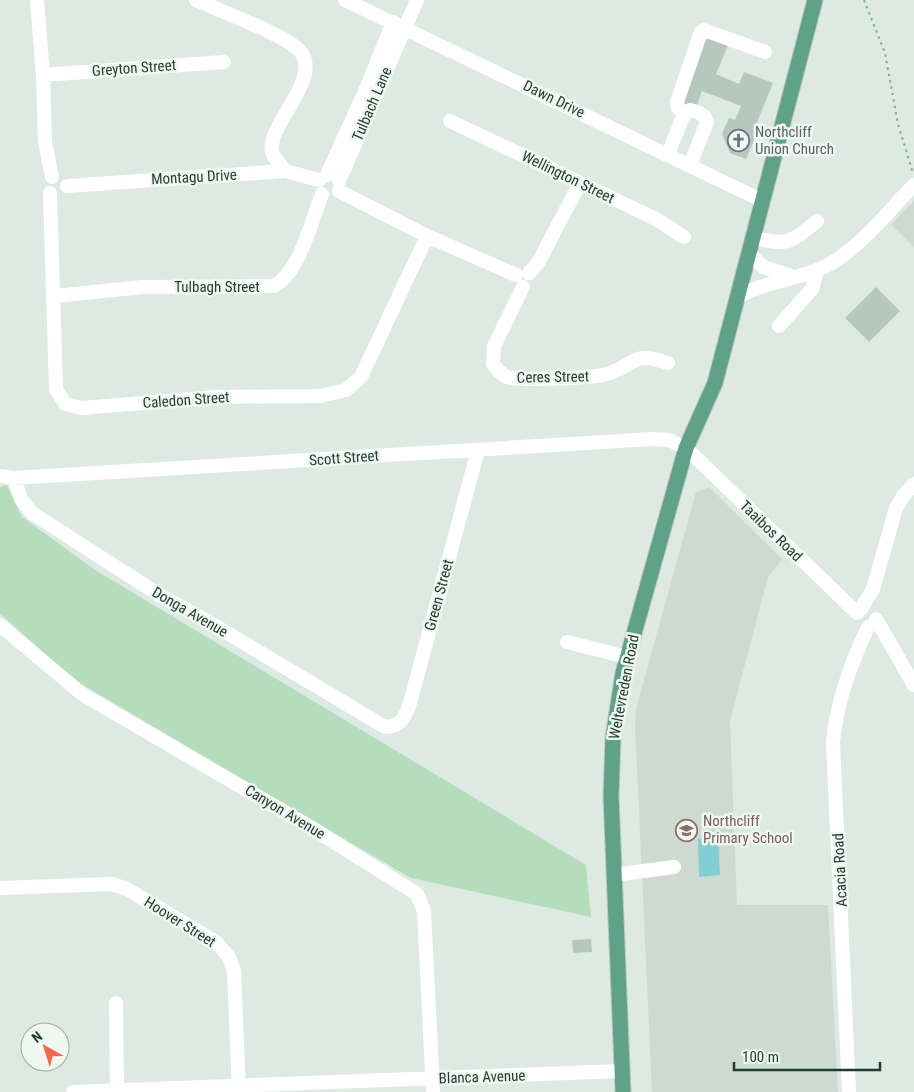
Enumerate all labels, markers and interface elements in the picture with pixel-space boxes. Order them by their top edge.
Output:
street label: Greyton Street [91,56,177,80]
street label: Tulbach Lane [348,64,396,144]
street label: Dawn Drive [520,76,588,122]
place label: Northcliff Union Church [755,123,834,158]
church icon: Northcliff Union Church [727,129,751,153]
street label: Wellington Street [519,147,617,207]
street label: Montagu Drive [151,166,237,188]
street label: Tulbagh Street [174,278,260,296]
street label: Ceres Street [517,367,589,387]
street label: Caledon Street [142,388,230,412]
street label: Scott Street [309,447,379,469]
street label: Taaibos Road [736,497,806,565]
street label: Green Street [421,557,457,633]
street label: Donga Avenue [149,583,231,641]
street label: Weltevreden Road [605,633,643,741]
street label: Canyon Avenue [242,781,328,843]
place label: Northcliff Primary School [703,812,793,847]
school or university icon: Northcliff Primary School [675,818,699,842]
street label: Acacia Road [829,833,851,907]
street label: Hoover Street [141,893,219,951]
north arrow [20,1022,70,1072]
text: N [28,1028,45,1046]
scale bar [734,1040,880,1072]
text: 100 m [742,1048,779,1066]
street label: Blanca Avenue [438,1066,526,1088]

